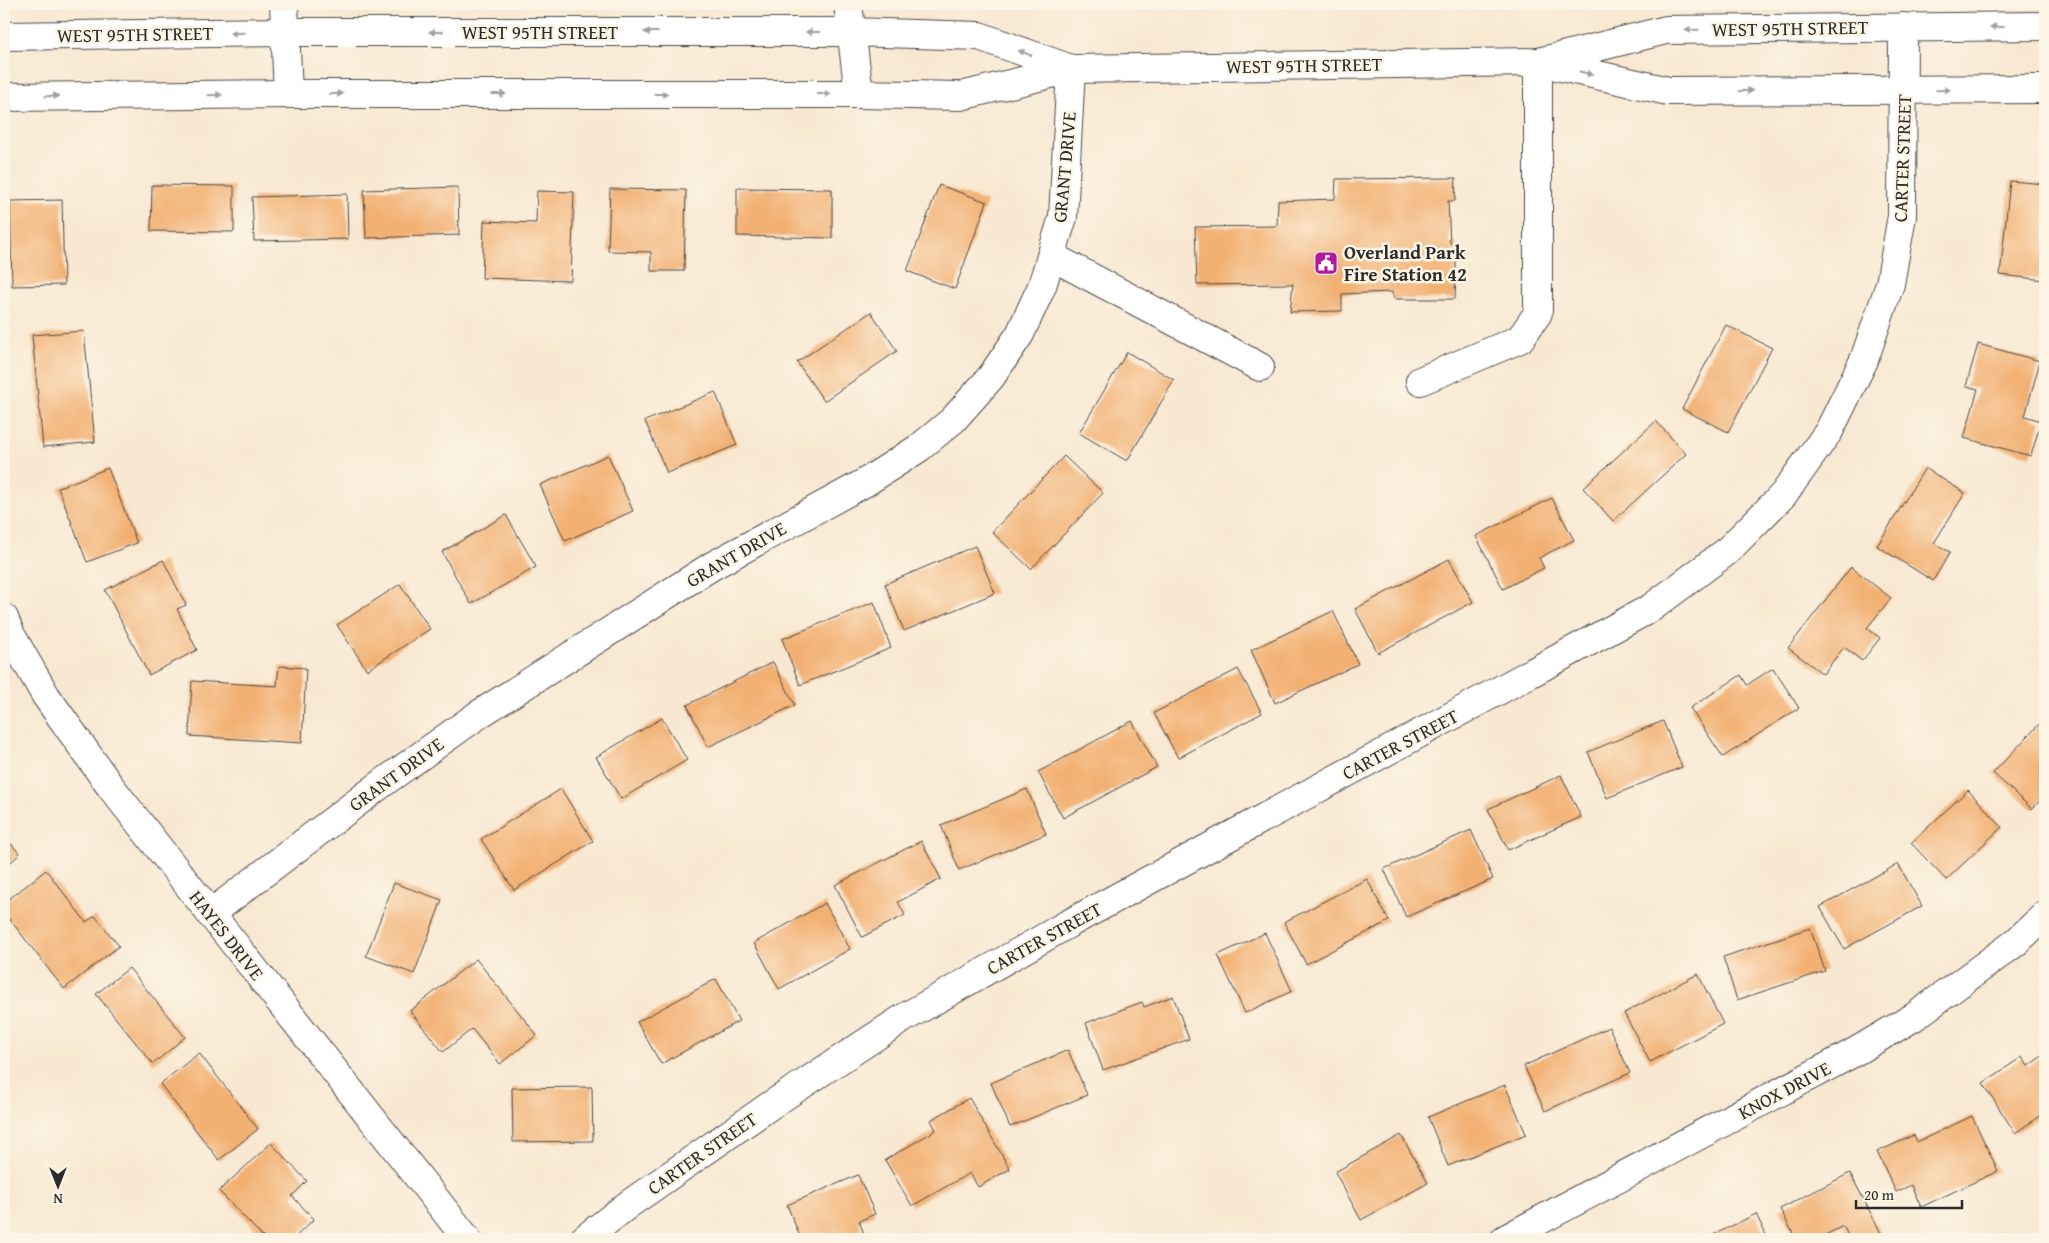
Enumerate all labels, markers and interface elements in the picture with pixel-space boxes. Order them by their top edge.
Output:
street label: WEST 95TH STREET [1712,13,1869,43]
street label: WEST 95TH STREET [462,18,619,46]
street label: WEST 95TH STREET [57,19,214,49]
one-way arrow [1988,23,2004,31]
one-way arrow [1684,26,1700,34]
one-way arrow [427,28,443,36]
one-way arrow [642,28,658,36]
one-way arrow [805,28,821,36]
one-way arrow [229,29,245,37]
one-way arrow [1017,48,1032,56]
street label: WEST 95TH STREET [1226,50,1383,80]
one-way arrow [1578,69,1594,77]
one-way arrow [1936,86,1952,94]
one-way arrow [1738,87,1754,95]
one-way arrow [329,90,345,98]
one-way arrow [491,90,507,98]
one-way arrow [654,90,670,98]
one-way arrow [816,90,832,98]
one-way arrow [207,91,223,99]
one-way arrow [45,92,61,100]
street label: CARTER STREET [1886,93,1918,222]
street label: GRANT DRIVE [1045,110,1083,224]
place label: Overland Park Fire Station 42 [1344,238,1467,288]
public building icon: Overland Park Fire Station 42 [1313,250,1339,276]
street label: GRANT DRIVE [681,514,792,594]
street label: CARTER STREET [1337,701,1463,786]
street label: GRANT DRIVE [343,730,450,818]
street label: HAYES DRIVE [183,884,271,986]
street label: CARTER STREET [981,895,1107,981]
street label: KNOX DRIVE [1733,1054,1836,1126]
street label: CARTER STREET [642,1105,763,1201]
north arrow [32,1160,82,1210]
scale bar [1856,1178,1963,1210]
text: 20 m [1864,1184,1895,1205]
text: N [53,1189,63,1209]

